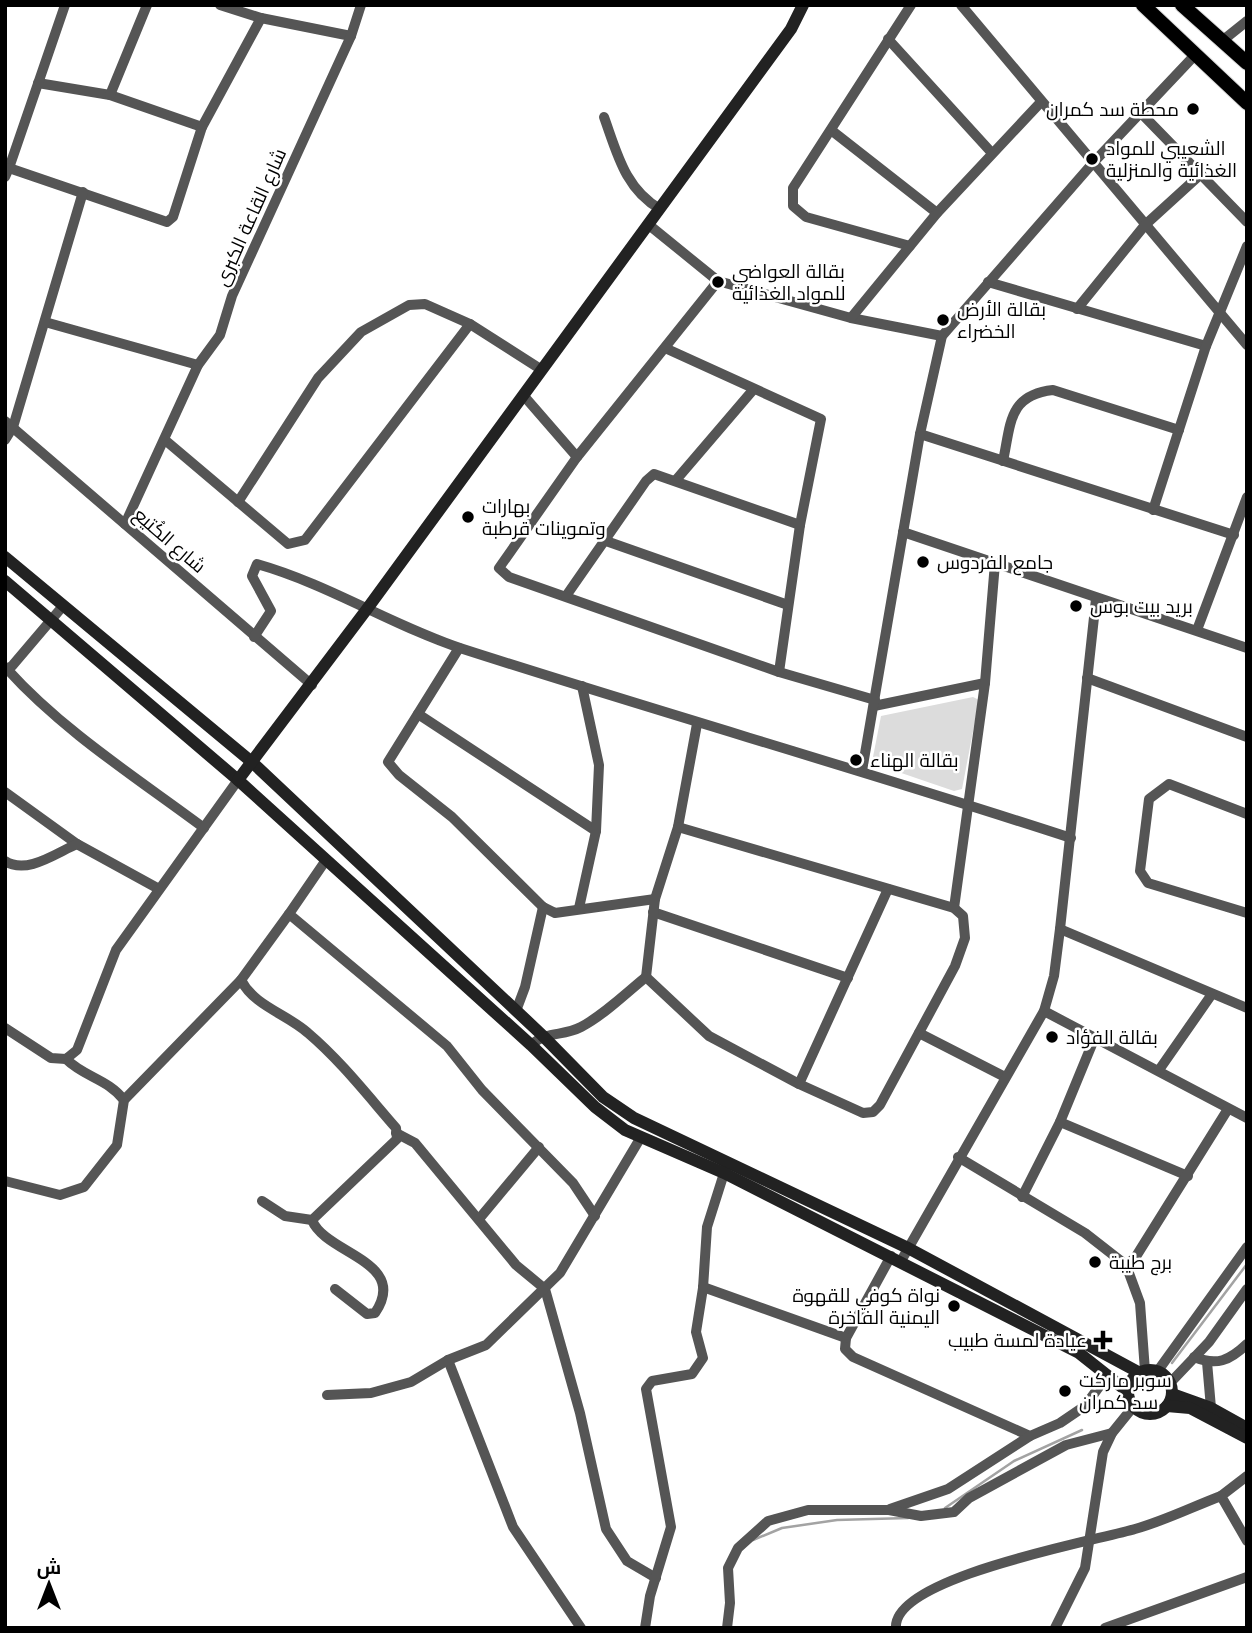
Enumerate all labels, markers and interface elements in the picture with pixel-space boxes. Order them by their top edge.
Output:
place label: محطة سد كمران [1046,97,1179,122]
marker: محطة سد كمران [1185,101,1201,117]
place label: الشعيبي للمواد الغذائية والمنزلية [1106,136,1237,183]
street label: شارع القاعة الكبرى [209,144,293,290]
marker: الشعيبي للمواد الغذائية والمنزلية [1084,151,1100,167]
place label: بقالة العواضي للمواد الغذائية [732,259,846,306]
marker: بقالة العواضي للمواد الغذائية [710,274,726,290]
place label: بقالة الأرض الخضراء [957,297,1046,344]
marker: بقالة الأرض الخضراء [935,312,951,328]
place label: بهارات وتموينات قرطبة [482,494,605,541]
street label: شارع الكُتيع [128,502,211,579]
marker: بهارات وتموينات قرطبة [460,509,476,525]
place label: جامع الفردوس [937,550,1053,576]
marker: جامع الفردوس [915,554,931,570]
place label: بريد بيت بوس [1090,594,1193,619]
marker: بريد بيت بوس [1068,598,1084,614]
place label: بقالة الهناء [870,748,958,773]
marker: بقالة الهناء [848,752,864,768]
place label: بقالة الفؤاد [1066,1025,1158,1050]
marker: بقالة الفؤاد [1044,1029,1060,1045]
place label: برج طيبة [1109,1250,1172,1276]
marker: برج طيبة [1087,1254,1103,1270]
place label: نواة كوفي للقهوة اليمنية الفاخرة [792,1283,940,1330]
marker: نواة كوفي للقهوة اليمنية الفاخرة [946,1298,962,1314]
place label: عيادة لمسة طبيب [948,1328,1087,1353]
marker: عيادة لمسة طبيب [1093,1330,1113,1350]
place label: سوبر ماركت سد كمران [1079,1368,1172,1415]
marker: سوبر ماركت سد كمران [1057,1383,1073,1399]
north arrow [14,1549,84,1619]
text: ش [37,1555,61,1580]

